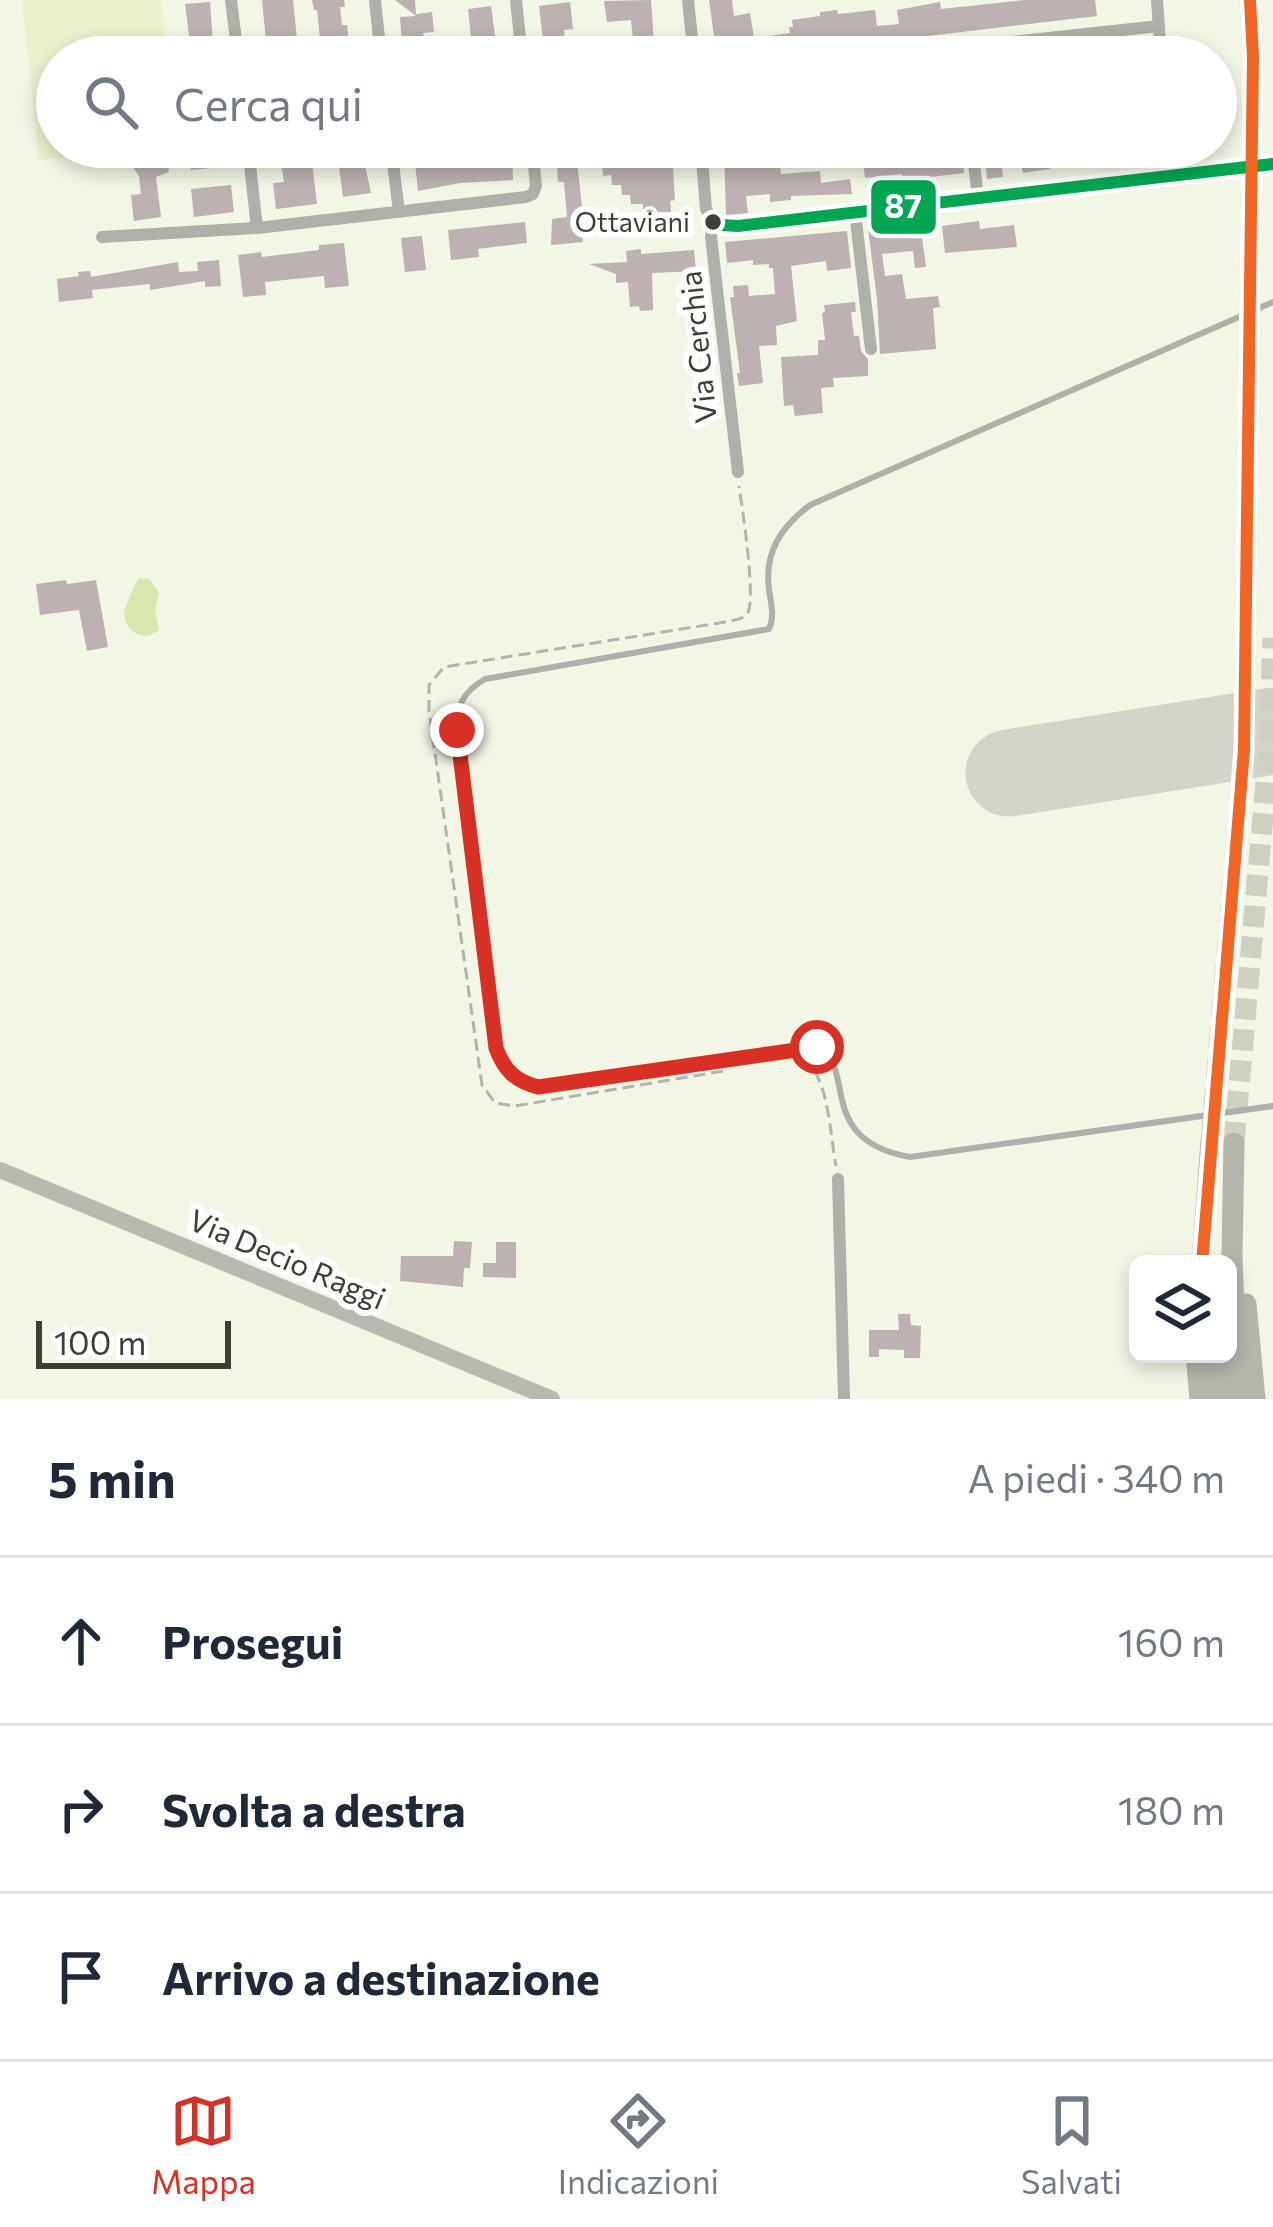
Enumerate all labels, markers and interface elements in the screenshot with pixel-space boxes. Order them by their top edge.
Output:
search box [36,36,1237,168]
icon: search [78,69,144,135]
text: Cerca qui [174,75,363,130]
line badge: 87 [869,178,938,236]
text: 87 [884,184,922,225]
place label: Ottaviani [575,205,690,238]
marker: Ottaviani [702,211,724,233]
street label: Via Cerchia [670,269,723,425]
route end [430,703,484,757]
route start [790,1020,844,1074]
street label: Via Decio Raggi [184,1200,392,1316]
map controls [1129,1255,1237,1363]
button: layers [1129,1255,1237,1363]
scale bar [36,1315,231,1368]
text: 100 m [54,1321,146,1362]
text: 5 min [48,1446,176,1509]
text: A piedi · 340 m [968,1453,1225,1501]
icon: ahead [48,1608,114,1674]
text: Prosegui [162,1613,343,1668]
text: 160 m [1118,1617,1225,1665]
icon: right [48,1776,114,1842]
text: Svolta a destra [162,1781,466,1836]
text: 180 m [1118,1785,1225,1833]
icon: arrive [48,1944,114,2010]
text: Arrivo a destinazione [162,1949,600,2004]
tab: Mappa [151,2088,256,2201]
tab: Indicazioni [558,2088,719,2201]
tab: Salvati [1021,2088,1122,2201]

